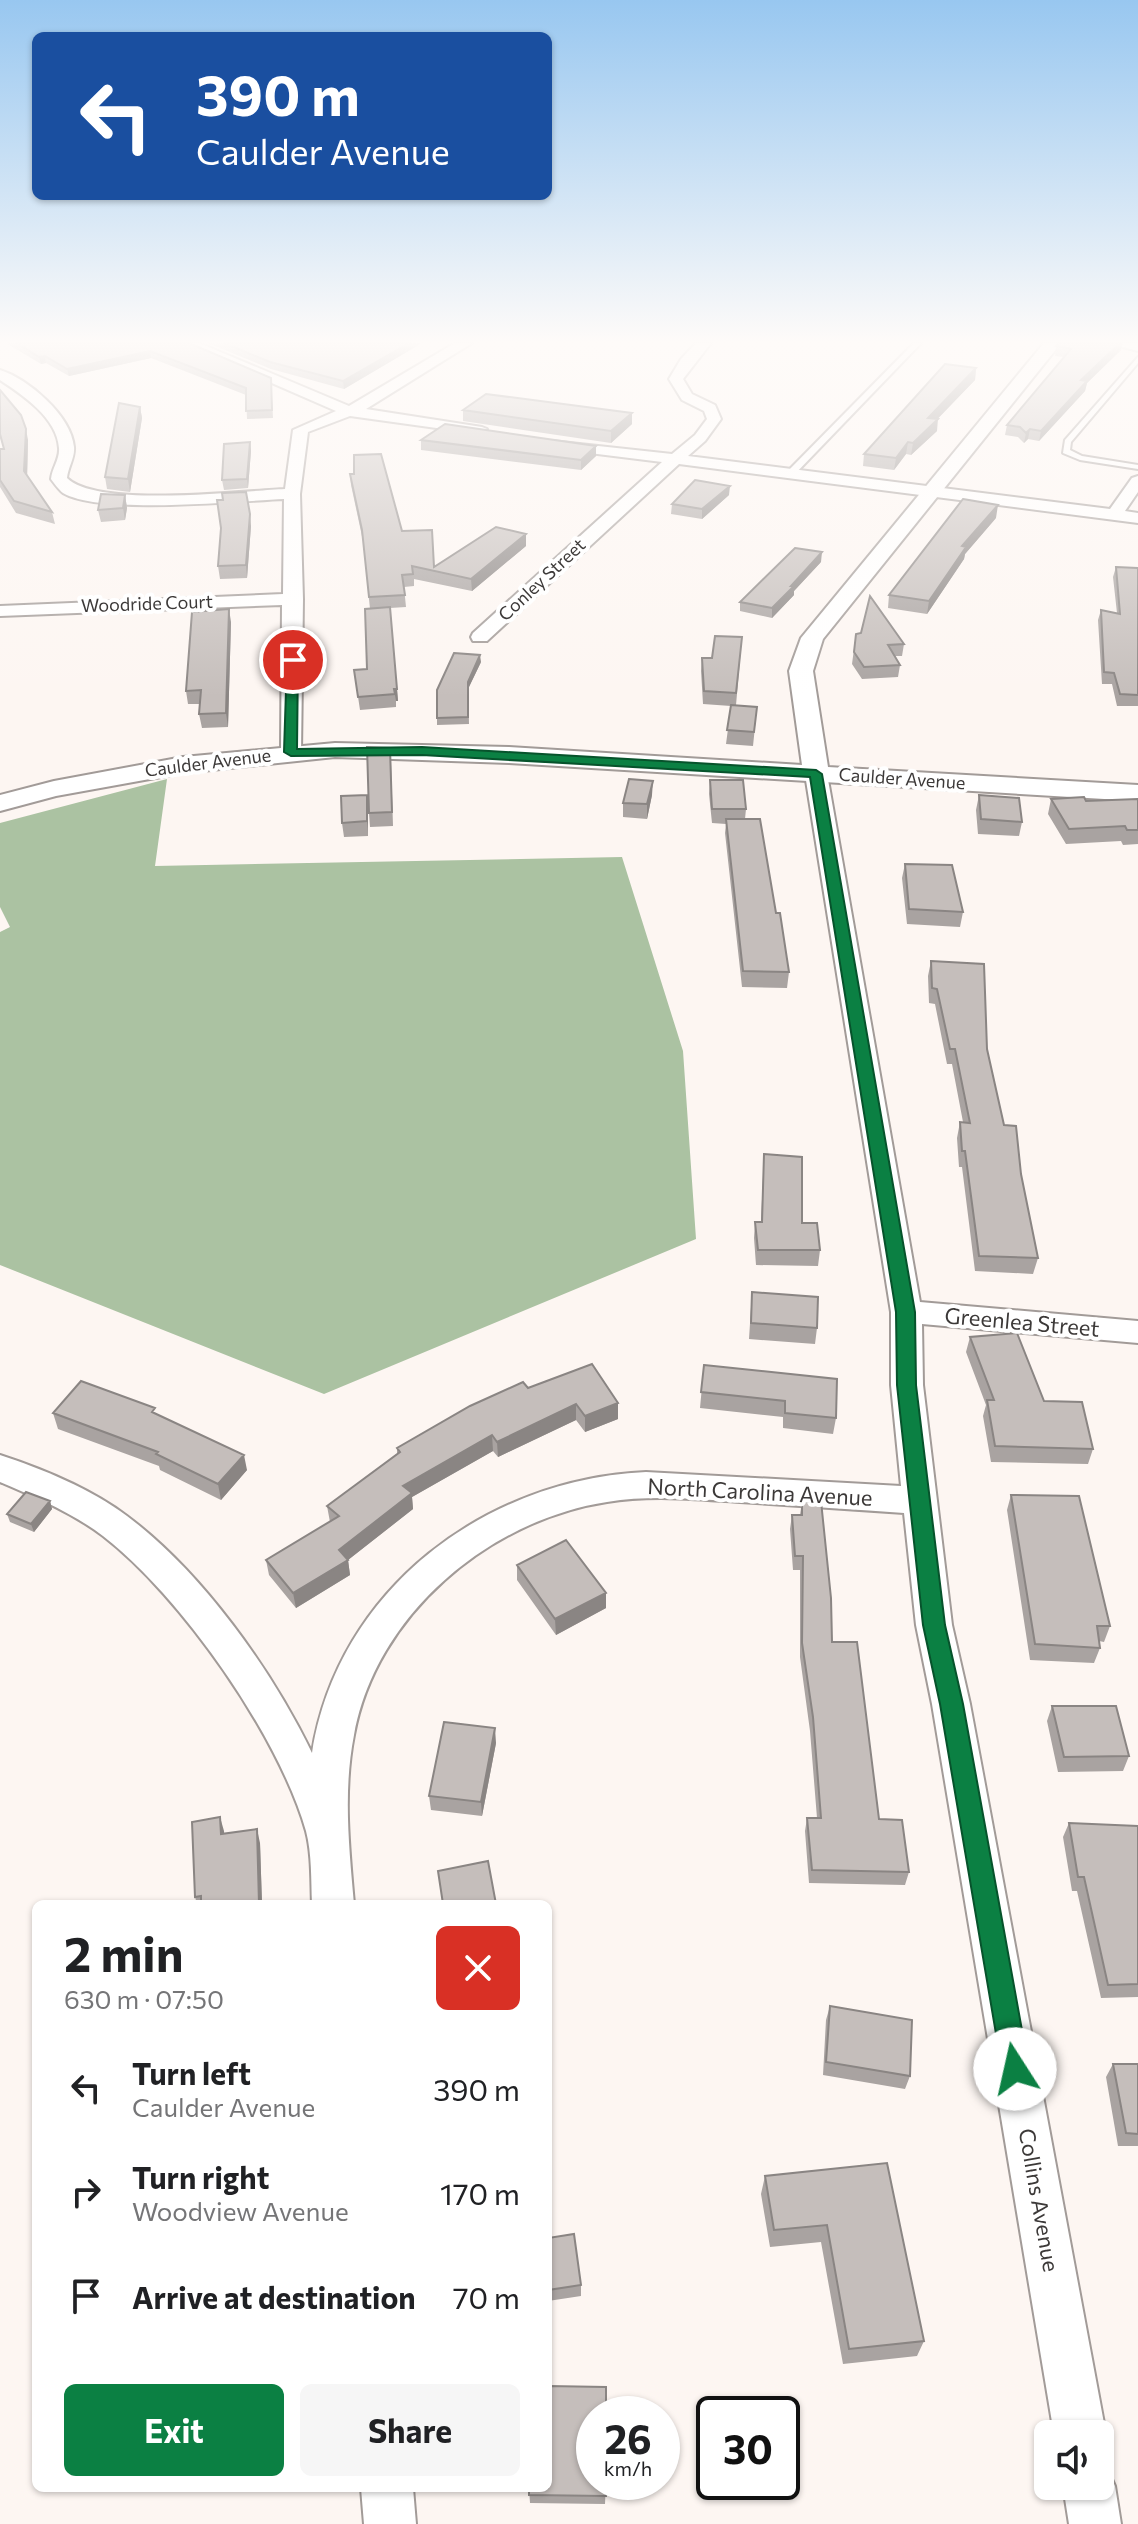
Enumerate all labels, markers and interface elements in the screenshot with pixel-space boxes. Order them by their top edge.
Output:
text: 390 m [196,59,360,128]
icon: left [64,64,168,168]
text: Caulder Avenue [196,128,450,172]
street label: Conley Street [493,533,589,625]
street label: Woodride Court [81,590,213,616]
pin [259,626,327,694]
icon: arrive [271,638,315,682]
street label: Caulder Avenue [144,743,272,781]
street label: Caulder Avenue [838,763,966,793]
street label: Greenlea Street [943,1301,1101,1342]
street label: North Carolina Avenue [647,1472,873,1511]
text: 2 min [64,1923,184,1982]
button: close [436,1926,520,2010]
text: 630 m · 07:50 [64,1983,224,2014]
position arrow [973,2027,1057,2111]
text: Turn left [132,2054,251,2091]
icon: left [64,2066,108,2110]
text: 390 m [433,2070,520,2107]
text: Caulder Avenue [132,2091,315,2122]
street label: Collins Avenue [1014,2126,1065,2274]
text: Turn right [132,2158,269,2195]
icon: right [64,2170,108,2214]
text: 170 m [440,2174,520,2211]
text: Woodview Avenue [132,2195,349,2226]
icon: arrive [64,2274,108,2318]
text: Arrive at destination [132,2278,416,2315]
text: 70 m [453,2278,520,2315]
button: Exit [64,2384,284,2476]
button: Share [300,2384,520,2476]
speed limit sign: 30 [696,2396,800,2500]
text: 26 [604,2413,652,2462]
map controls [1034,2420,1114,2500]
button: sound [1034,2420,1114,2500]
text: km/h [604,2456,652,2480]

